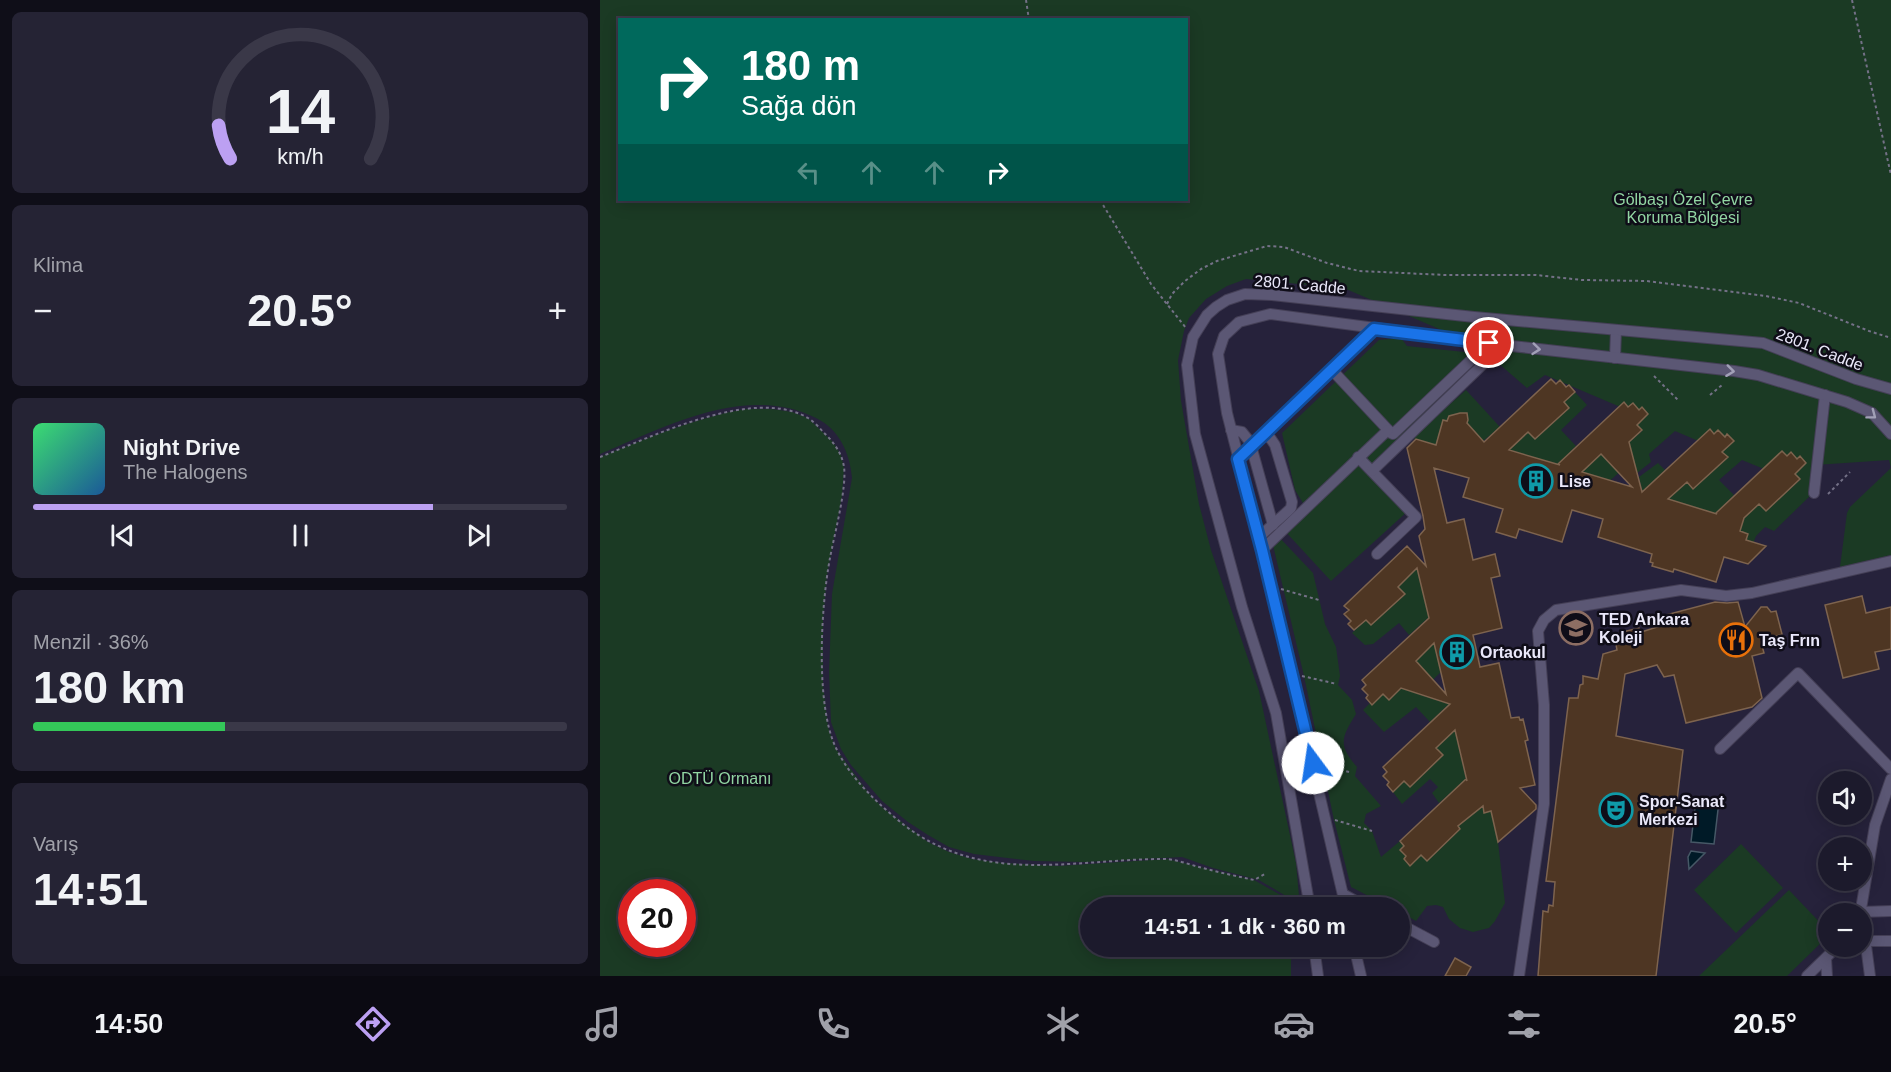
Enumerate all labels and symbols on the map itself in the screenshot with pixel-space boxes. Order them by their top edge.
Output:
park label: Gölbaşı Özel Çevre Koruma Bölgesi [1613,191,1753,226]
street label: 2801. Cadde [1254,272,1346,297]
pin [1463,317,1514,368]
street label: 2801. Cadde [1774,325,1866,374]
one-way arrow [1532,342,1541,355]
one-way arrow [1726,364,1735,377]
one-way arrow [1865,408,1876,419]
building icon: Lise [1518,463,1554,499]
place label: Lise [1559,473,1591,490]
school or university icon: TED Ankara Koleji [1558,610,1594,646]
place label: TED Ankara Koleji [1599,611,1689,646]
restaurant icon: Taş Frın [1718,622,1754,658]
place label: Taş Frın [1759,632,1820,649]
building icon: Ortaokul [1439,634,1475,670]
place label: Ortaokul [1480,644,1546,661]
position arrow [1281,731,1345,795]
park label: ODTÜ Ormanı [668,770,772,787]
theatre icon: Spor-Sanat Merkezi [1598,792,1634,828]
place label: Spor-Sanat Merkezi [1639,793,1725,828]
speed limit sign: 20 [618,879,696,957]

